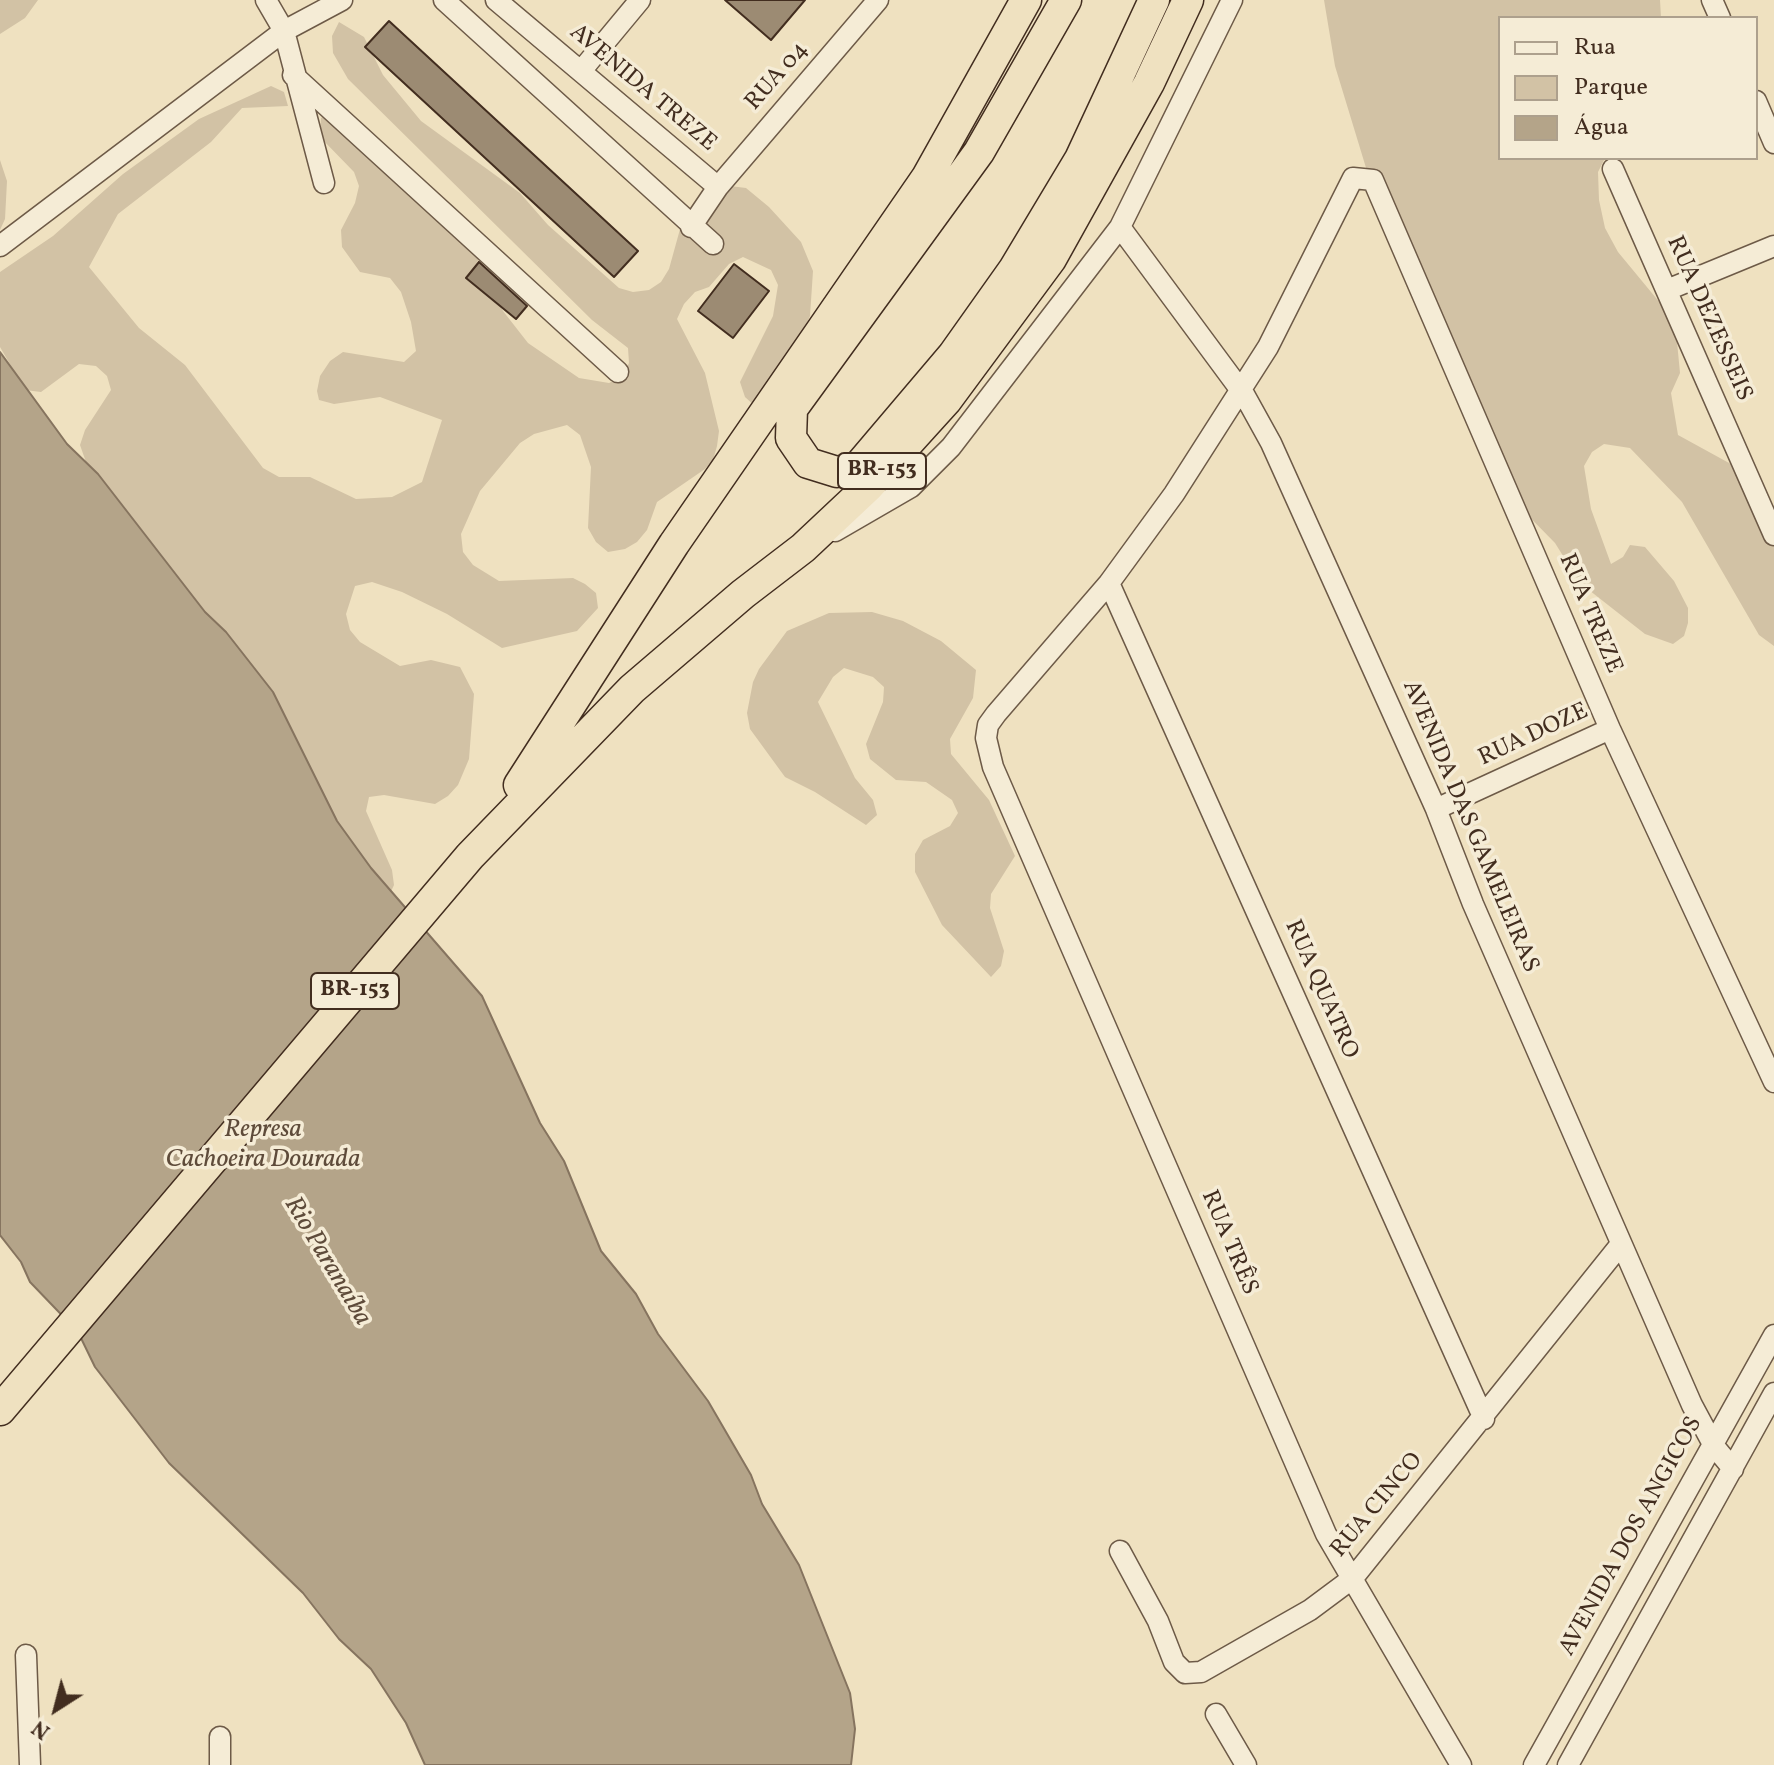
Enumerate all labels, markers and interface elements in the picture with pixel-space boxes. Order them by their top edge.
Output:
legend [1498,16,1758,160]
street label: AVENIDA TREZE [563,19,721,159]
text: Rua [1574,31,1616,65]
street label: RUA 04 [740,37,816,117]
text: Parque [1574,71,1648,105]
text: Água [1574,111,1629,145]
street label: RUA DEZESSEIS [1659,232,1757,406]
road number: BR-153 [838,453,926,489]
street label: RUA TREZE [1551,550,1627,678]
street label: AVENIDA DAS GAMELEIRAS [1394,677,1544,977]
street label: RUA DOZE [1474,698,1594,774]
street label: RUA QUATRO [1277,916,1363,1064]
road number: BR-153 [311,973,399,1009]
water label: Represa Cachoeira Dourada [166,1115,360,1176]
street label: RUA TRÊS [1193,1186,1263,1300]
water label: Rio Paranaíba [275,1192,377,1332]
street label: AVENIDA DOS ANGICOS [1554,1412,1710,1662]
street label: RUA CINCO [1326,1448,1430,1564]
north arrow [16,1669,96,1749]
text: N [26,1712,57,1746]

